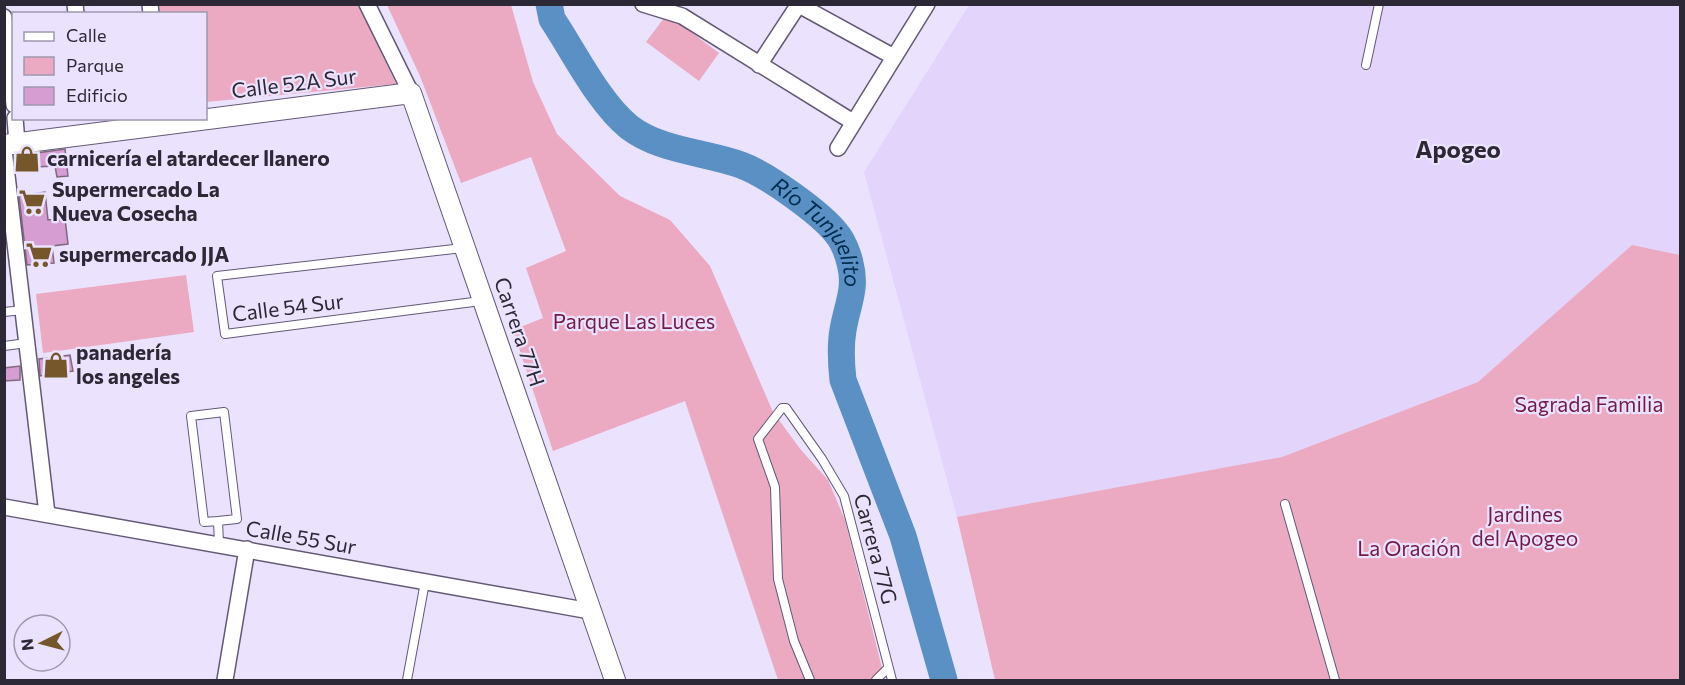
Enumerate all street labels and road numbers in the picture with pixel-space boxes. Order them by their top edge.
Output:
street label: Calle 52A Sur [230,62,358,103]
street label: Carrera 77H [490,274,551,389]
street label: Calle 54 Sur [231,287,345,326]
street label: Carrera 77G [850,491,903,607]
street label: Calle 55 Sur [244,515,358,559]

